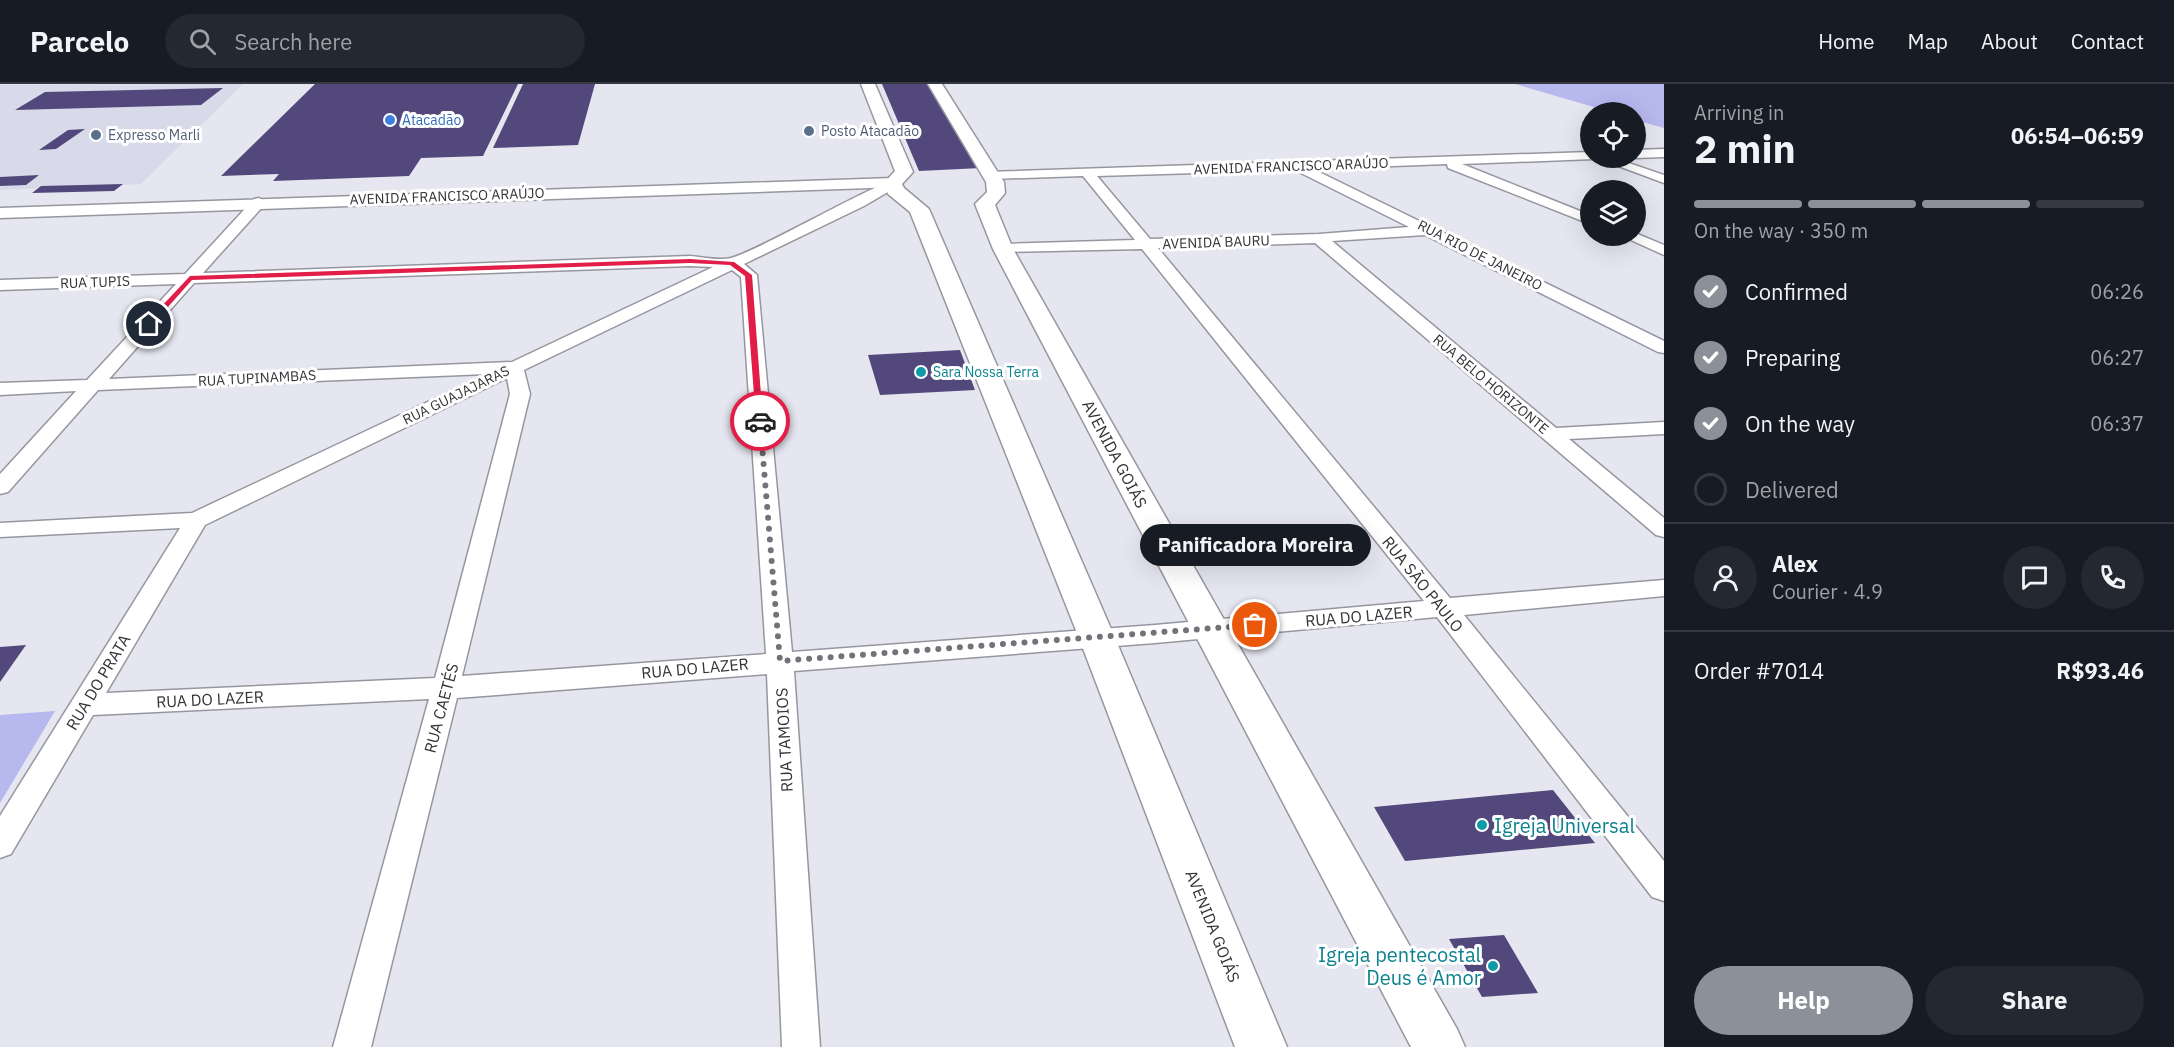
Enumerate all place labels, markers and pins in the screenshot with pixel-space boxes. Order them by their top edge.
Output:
place label: Atacadão [402,111,461,129]
marker: Atacadão [383,113,397,127]
place label: Posto Atacadão [821,122,919,140]
marker: Posto Atacadão [802,124,816,138]
place label: Expresso Marli [108,126,200,144]
marker: Expresso Marli [89,128,103,142]
pin [123,298,174,349]
place label: Sara Nossa Terra [933,363,1040,381]
marker: Sara Nossa Terra [914,365,928,379]
callout: Panificadora Moreira [1140,523,1370,565]
pin [1229,599,1280,650]
place label: Igreja Universal [1494,812,1635,839]
marker: Igreja Universal [1475,818,1489,832]
place label: Igreja pentecostal Deus é Amor [1318,941,1481,991]
marker: Igreja pentecostal Deus é Amor [1486,959,1500,973]

